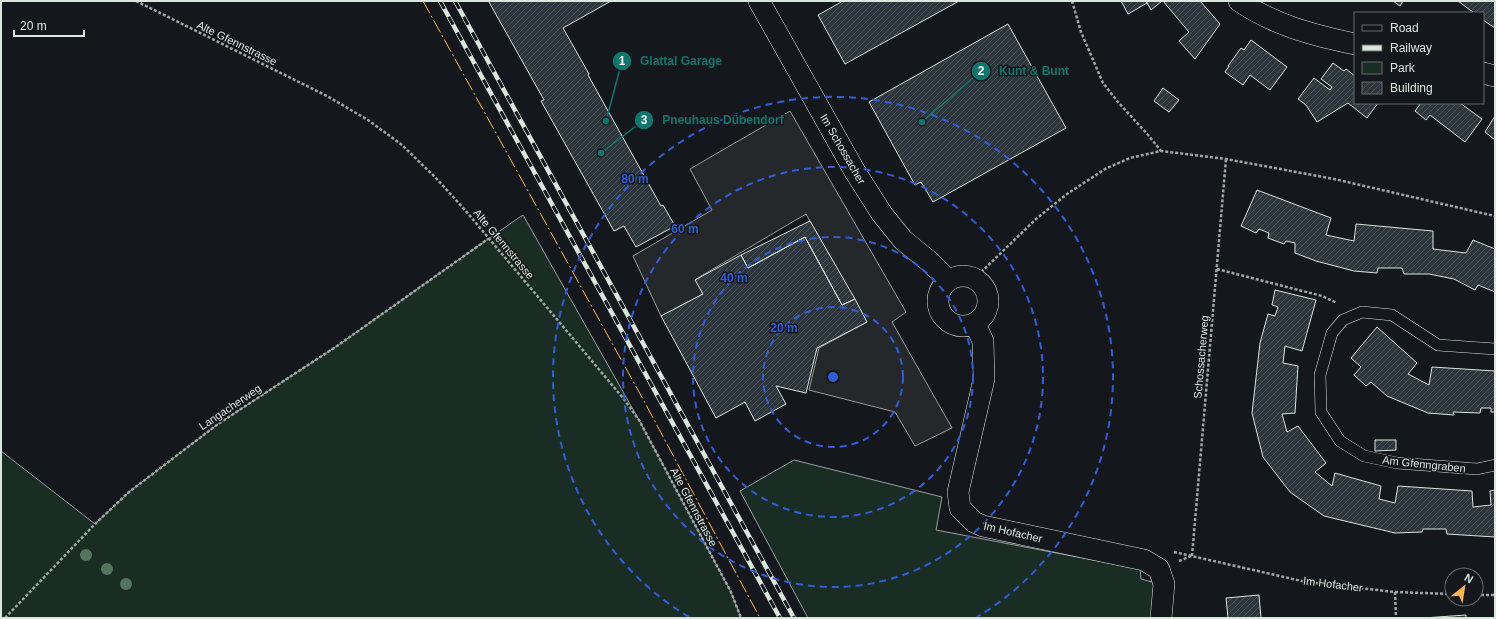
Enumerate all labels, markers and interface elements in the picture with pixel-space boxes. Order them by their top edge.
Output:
scale bar [14,12,84,38]
legend [1354,12,1484,104]
street label: Alte Gfennstrasse [195,18,279,68]
text: 20 m [20,19,47,33]
text: Road [1390,21,1419,35]
text: Railway [1390,41,1432,55]
callout: Glattal Garage [612,49,730,73]
text: 1 [619,54,626,68]
text: Glattal Garage [640,54,722,68]
callout: Kunt & Bunt [971,59,1077,83]
text: Park [1390,61,1416,75]
text: 2 [978,64,985,78]
text: Kunt & Bunt [999,64,1069,78]
text: Building [1390,81,1433,95]
callout: Pneuhaus Dübendorf [634,108,791,132]
street label: Im Schossacher [818,112,868,186]
text: 3 [641,113,648,127]
text: Pneuhaus Dübendorf [662,113,785,127]
text: 80 m [621,172,649,186]
street label: Alte Gfennstrasse [471,207,537,281]
text: 60 m [671,222,699,236]
text: 40 m [720,271,748,285]
street label: Schossacherweg [1191,315,1211,399]
text: 20 m [770,321,798,335]
centre of rings [826,370,840,384]
street label: Langacherweg [197,382,263,432]
street label: Am Gfenngraben [1382,454,1466,474]
street label: Alte Gfennstrasse [668,466,720,548]
street label: Im Hofacher [982,519,1044,545]
north arrow [1444,567,1484,607]
text: N [1463,571,1475,586]
street label: Im Hofacher [1303,574,1364,594]

